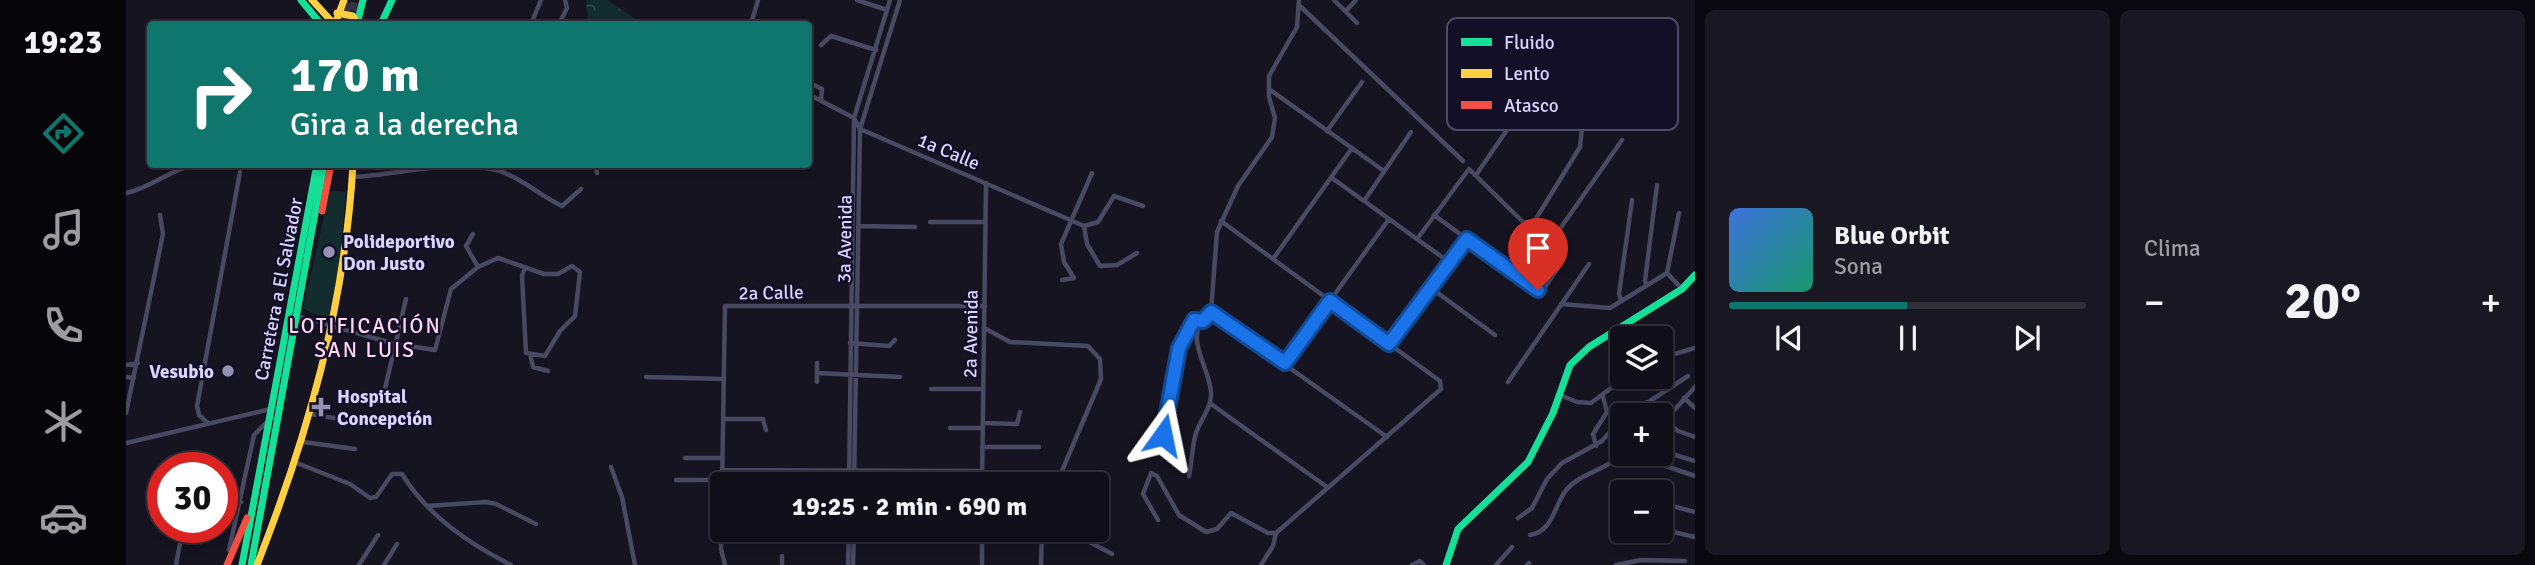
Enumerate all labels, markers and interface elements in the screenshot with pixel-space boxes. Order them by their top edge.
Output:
legend [1447,18,1678,130]
text: 19:23 [24,23,102,62]
text: Fluido [1504,31,1555,55]
text: 170 m [290,45,420,105]
icon: right [175,49,266,140]
text: Lento [1504,62,1550,86]
text: Atasco [1504,94,1559,118]
text: Gira a la derecha [290,105,519,144]
icon: directions [39,109,88,158]
street label: 1a Calle [914,128,983,176]
street label: 3a Avenida [832,195,858,283]
street label: Carretera a El Salvador [249,196,308,383]
icon: music [39,205,88,254]
pin [1508,218,1568,290]
text: Blue Orbit [1834,220,1950,252]
icon: arrive [1519,229,1557,267]
place label: Polideportivo Don Justo [343,230,455,276]
text: Clima [2144,234,2201,263]
marker: Polideportivo Don Justo [321,244,337,260]
text: Sona [1834,252,1883,281]
text: 20° [2284,269,2361,333]
text: − [2144,279,2165,326]
text: + [2480,279,2501,326]
street label: 2a Calle [738,280,804,306]
street label: 2a Avenida [958,290,984,378]
icon: phone [39,301,88,350]
district label: LOTIFICACIÓN SAN LUIS [288,313,442,363]
icon: previous [1770,319,1808,357]
icon: pause [1889,319,1927,357]
icon: next [2008,319,2046,357]
map controls [1610,326,1673,543]
button: layers [1610,326,1673,389]
place label: Vesubio [149,360,214,384]
marker: Vesubio [220,363,236,379]
place label: Hospital Concepción [337,385,433,431]
icon: climate [39,397,88,446]
marker: Hospital Concepción [311,397,331,417]
position arrow [1126,398,1200,472]
button: + [1610,403,1673,466]
speed limit sign: 30 [147,452,238,543]
button: − [1610,480,1673,543]
text: 19:25 · 2 min · 690 m [792,491,1027,523]
icon: car [39,493,88,542]

